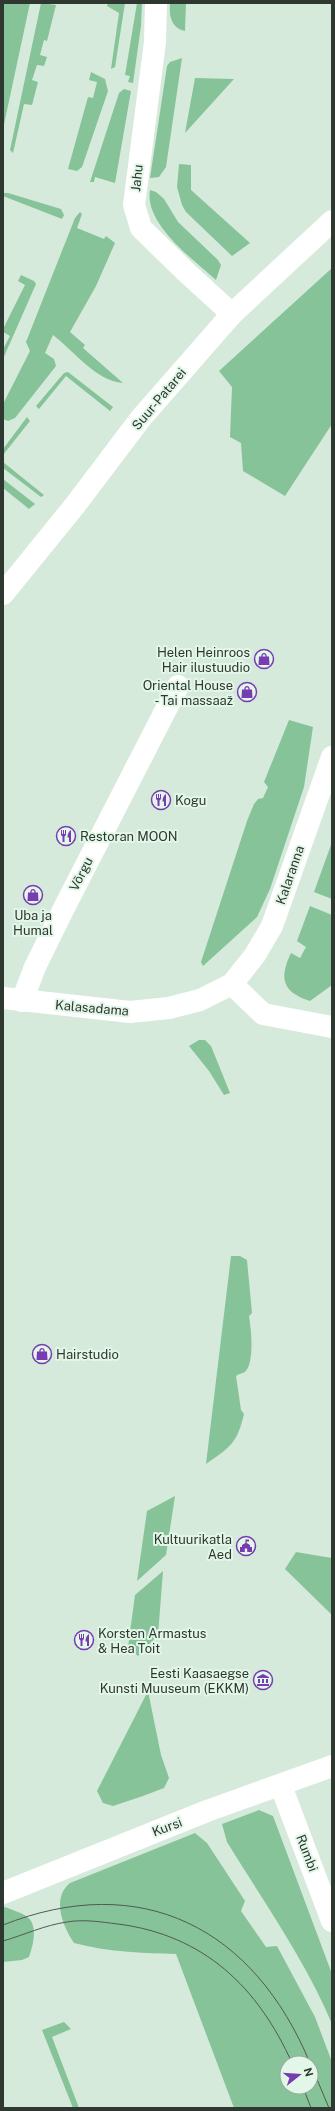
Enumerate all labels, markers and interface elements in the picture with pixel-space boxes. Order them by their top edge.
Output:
street label: Jahu [128,164,146,192]
street label: Suur-Patarei [129,365,189,433]
place label: Helen Heinroos Hair ilustuudio [157,645,250,675]
shop icon: Helen Heinroos Hair ilustuudio [253,648,275,670]
place label: Oriental House - Tai massaaž [143,678,233,708]
shop icon: Oriental House - Tai massaaž [236,681,258,703]
restaurant icon: Kogu [150,789,172,811]
place label: Kogu [175,793,206,808]
restaurant icon: Restoran MOON [55,825,77,847]
place label: Restoran MOON [80,829,178,844]
street label: Kalaranna [273,844,307,906]
street label: Võrgu [66,855,96,893]
shop icon: Uba ja Humal [22,884,44,906]
place label: Uba ja Humal [13,908,53,938]
street label: Kalasadama [54,997,130,1019]
shop icon: Hairstudio [31,1343,53,1365]
place label: Hairstudio [56,1347,119,1362]
place label: Kultuurikatla Aed [154,1532,232,1562]
public building icon: Kultuurikatla Aed [235,1535,257,1557]
place label: Korsten Armastus & Hea Toit [98,1626,206,1656]
restaurant icon: Korsten Armastus & Hea Toit [73,1629,95,1651]
place label: Eesti Kaasaegse Kunsti Muuseum (EKKM) [100,1666,249,1696]
museum icon: Eesti Kaasaegse Kunsti Muuseum (EKKM) [252,1669,274,1691]
street label: Kursi [150,1814,184,1840]
street label: Rumbi [293,1832,321,1874]
north arrow [279,2055,319,2095]
text: N [302,2066,316,2078]

